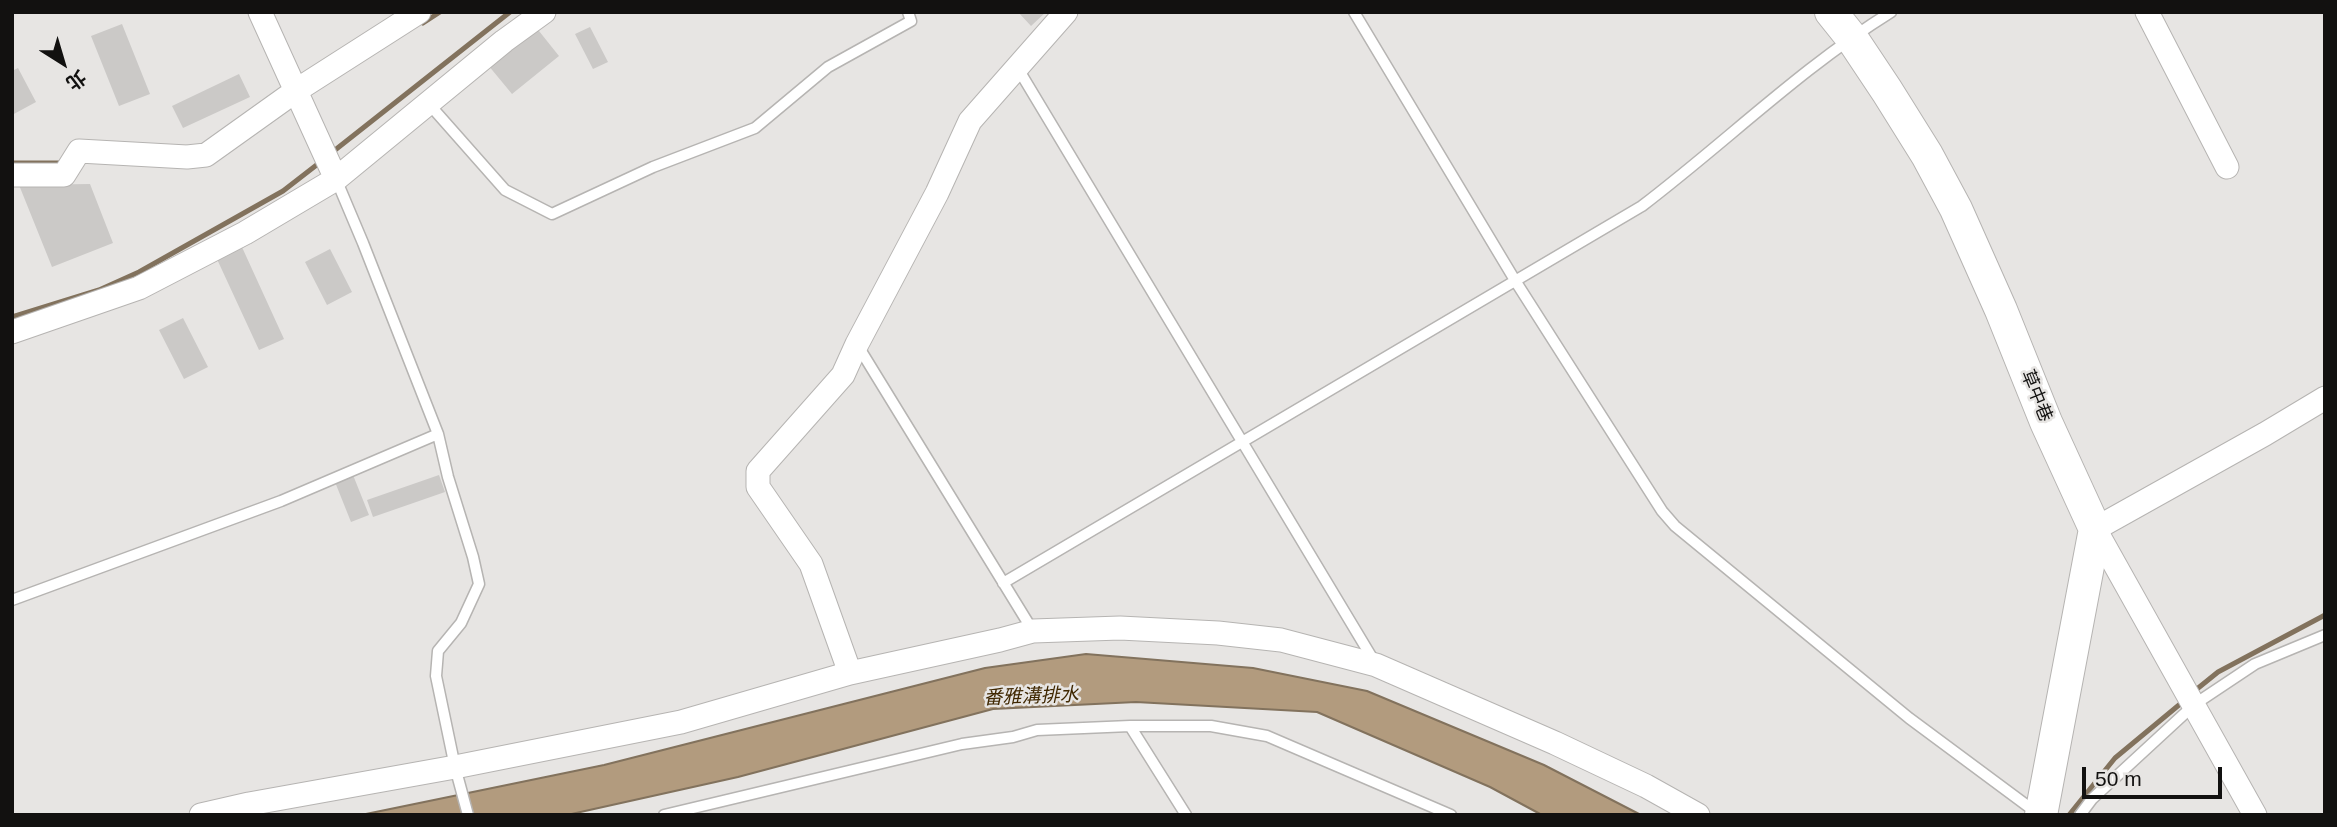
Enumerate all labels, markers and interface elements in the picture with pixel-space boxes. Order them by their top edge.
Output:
north arrow [28,28,98,98]
text: 北 [62,66,90,94]
street label: 草中巷 [2016,367,2056,425]
water label: 番雅溝排水 [983,684,1079,710]
scale bar [2085,754,2225,798]
text: 50 m [2095,767,2142,790]

